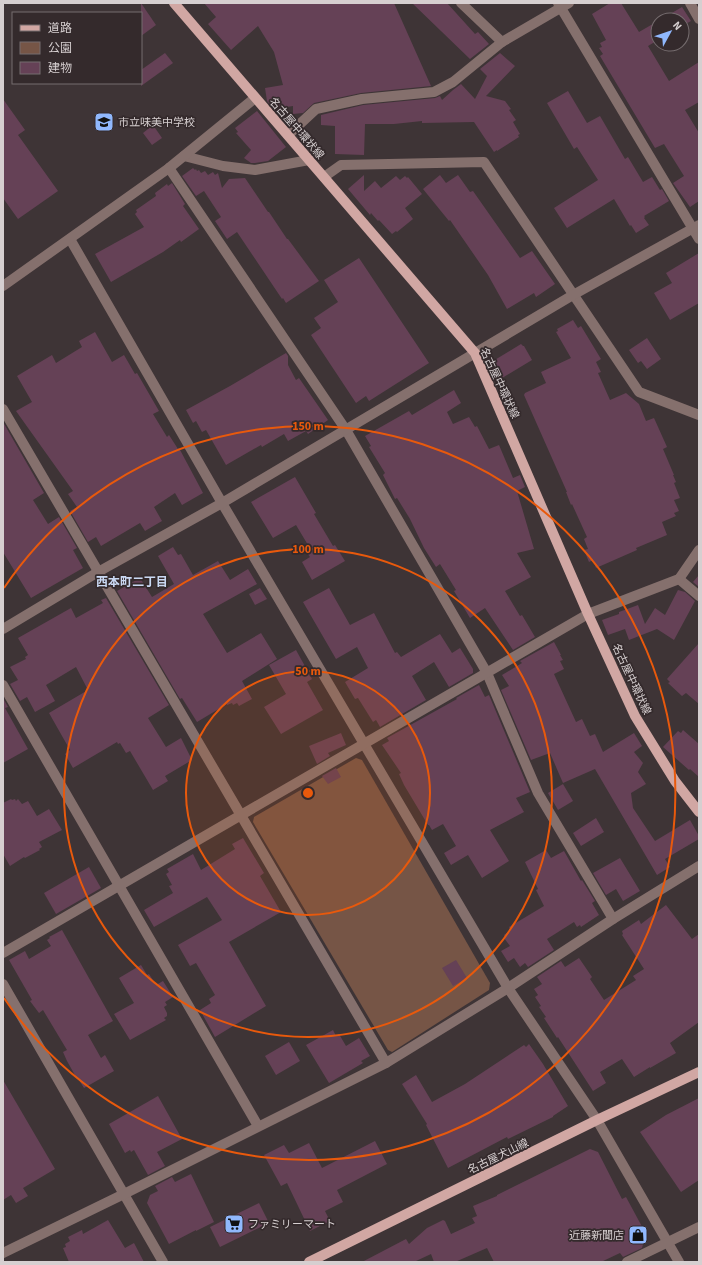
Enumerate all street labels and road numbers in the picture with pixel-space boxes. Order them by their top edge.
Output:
street label: 名古屋中環状線 [266,94,328,162]
street label: 名古屋中環状線 [476,345,523,421]
street label: 名古屋中環状線 [608,641,655,717]
street label: 名古屋犬山線 [465,1135,531,1178]

